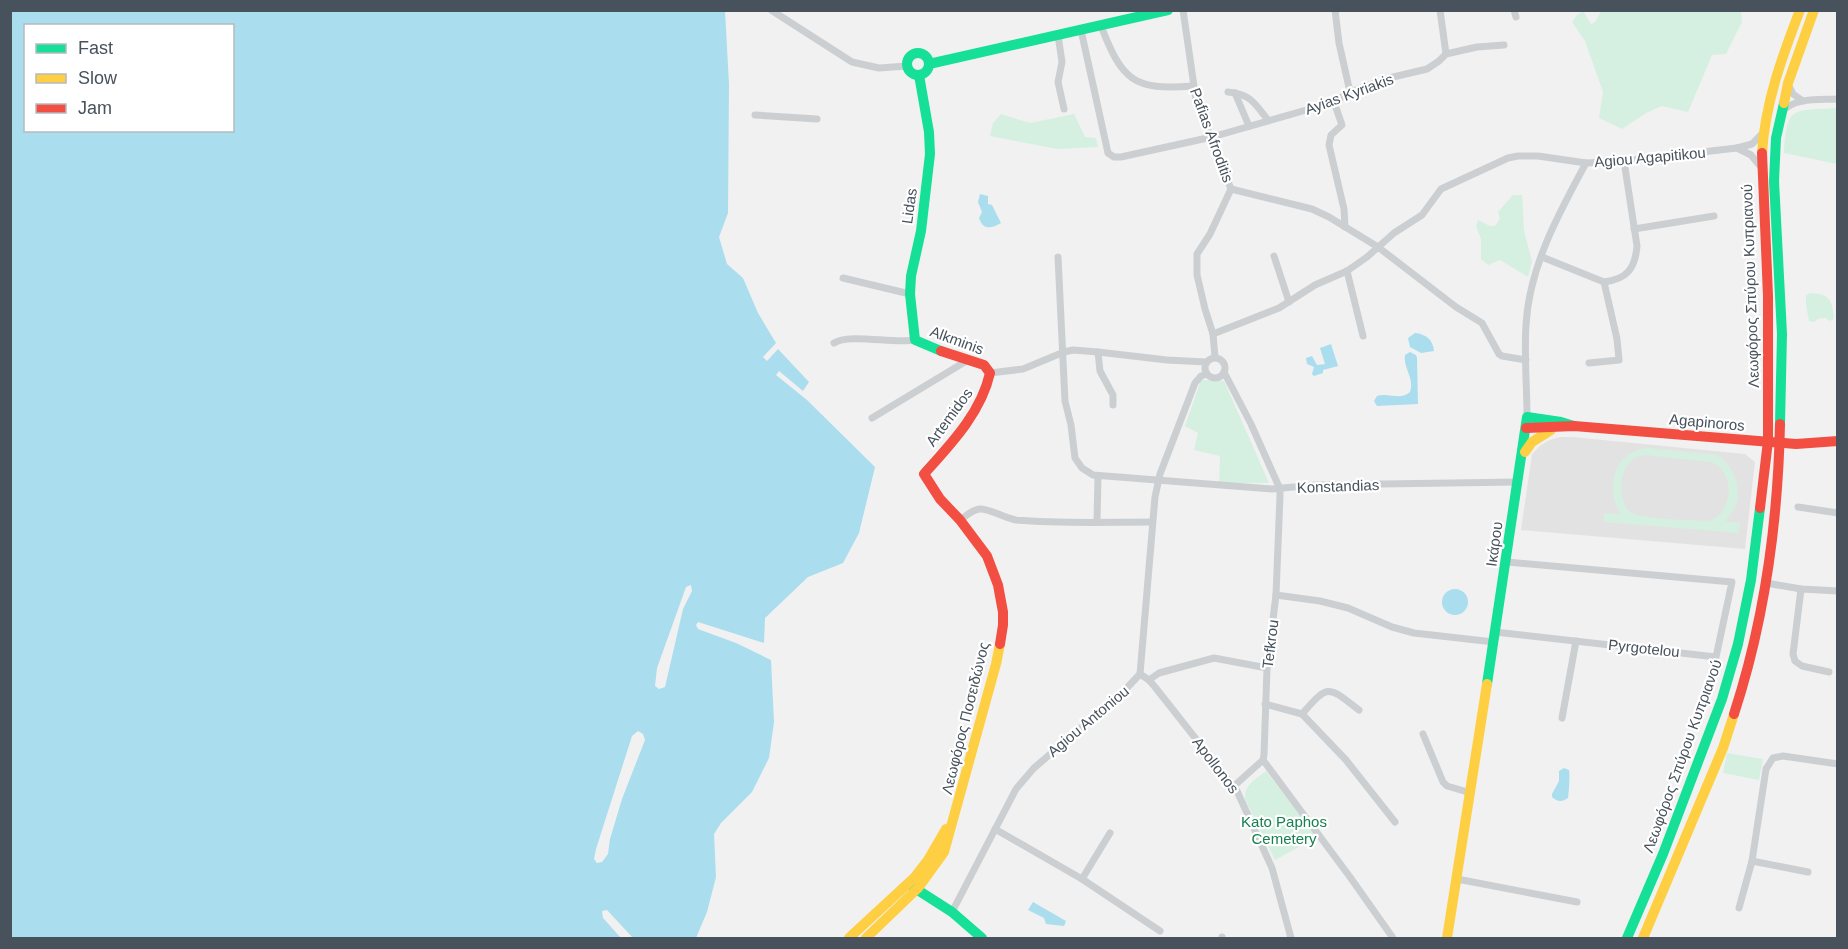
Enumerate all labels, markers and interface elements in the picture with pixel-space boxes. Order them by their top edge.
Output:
legend [24,24,234,132]
text: Fast [78,38,113,58]
text: Slow [78,68,118,88]
street label: Ayias Kyriakis [1302,70,1396,118]
street label: Pafias Afroditis [1187,85,1237,185]
text: Jam [78,98,112,118]
street label: Agiou Agapitikou [1594,144,1706,170]
street label: Λεωφόρος Σπύρου Κυπριανού [1738,184,1762,388]
street label: Lidas [898,187,920,225]
street label: Alkminis [928,322,986,358]
street label: Artemidos [922,385,976,449]
street label: Agapinoros [1668,410,1746,434]
street label: Konstandias [1296,476,1380,496]
street label: Ικάρου [1482,520,1506,568]
street label: Tefkrou [1259,619,1281,669]
street label: Pyrgotelou [1607,636,1681,660]
street label: Λεωφόρος Ποσειδώνος [938,640,992,796]
street label: Λεωφόρος Σπύρου Κυπριανού [1639,657,1725,855]
street label: Agiou Antoniou [1044,682,1132,760]
street label: Apollonos [1189,734,1243,796]
park label: Kato Paphos Cemetery [1241,813,1327,847]

